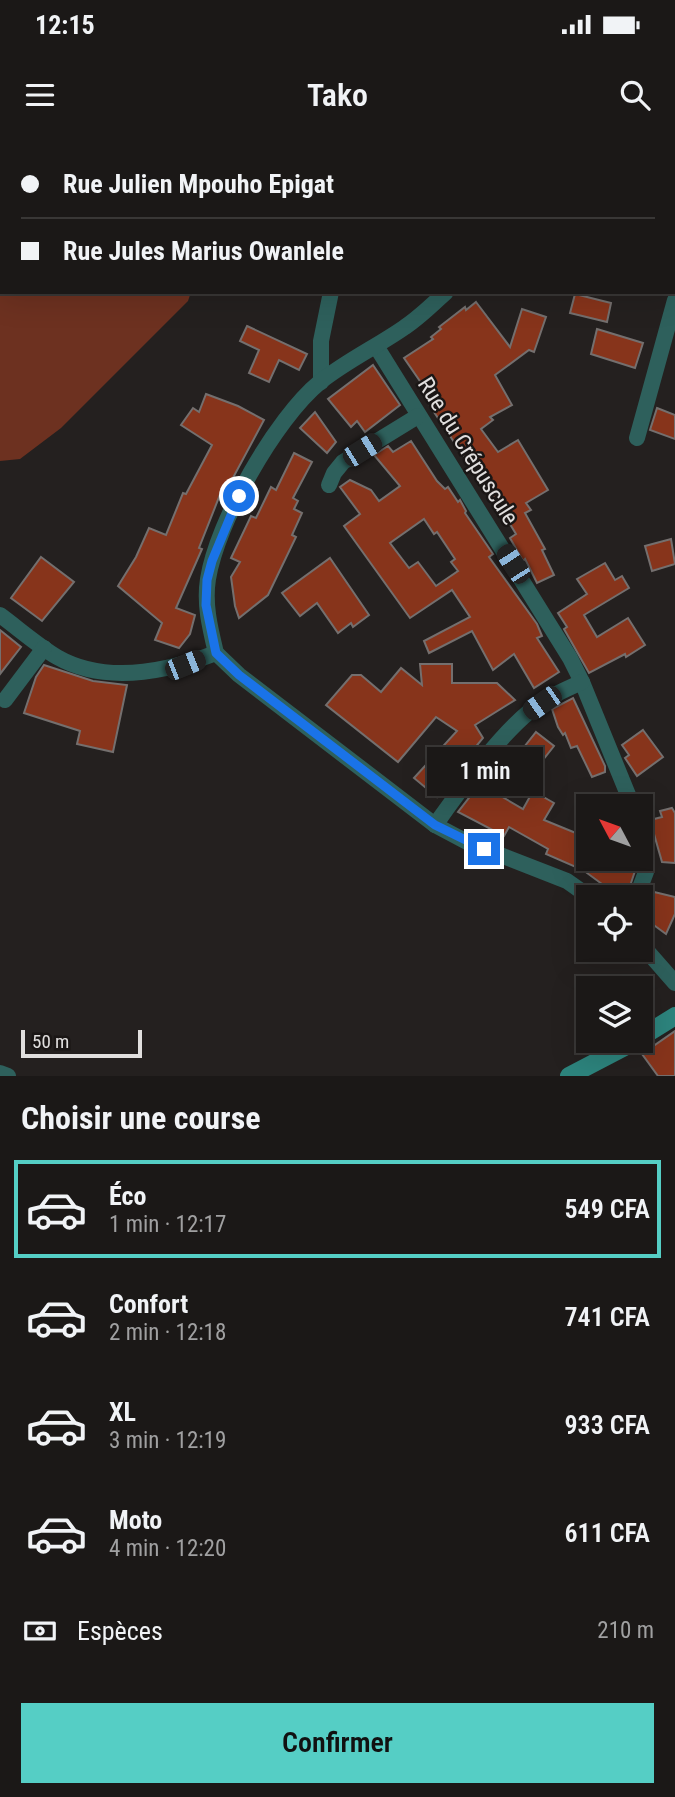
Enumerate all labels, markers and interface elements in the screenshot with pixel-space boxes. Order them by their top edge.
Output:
text: 12:15 [35,10,95,40]
icon: menu [21,76,59,114]
text: Tako [307,76,368,114]
icon: search [616,76,654,114]
text: Rue Julien Mpouho Epigat [63,169,334,199]
text: Rue Jules Marius Owanlele [63,236,344,266]
street label: Rue du Crépuscule [412,372,524,530]
car [339,430,386,470]
route start [223,480,255,512]
car [493,541,534,587]
car [162,647,209,683]
car [519,682,566,724]
callout: 1 min [426,748,542,796]
text: 1 min [460,758,510,785]
north arrow [576,794,653,872]
map controls [576,794,653,1053]
route end [468,833,500,865]
button: locate [576,885,653,962]
button: layers [576,976,653,1053]
scale bar [21,1027,142,1059]
text: 50 m [32,1030,69,1053]
text: Choisir une course [21,1099,261,1137]
icon: car [25,1178,88,1241]
text: Éco [109,1181,146,1211]
text: 549 CFA [565,1194,650,1224]
text: 1 min · 12:17 [109,1211,226,1238]
icon: car [25,1286,88,1349]
text: Confort [109,1289,188,1319]
text: 741 CFA [565,1302,650,1332]
text: 2 min · 12:18 [109,1319,226,1346]
icon: car [25,1394,88,1457]
text: XL [109,1397,136,1427]
text: 933 CFA [565,1410,650,1440]
text: 3 min · 12:19 [109,1427,226,1454]
icon: car [25,1502,88,1565]
text: Moto [109,1505,162,1535]
text: 611 CFA [565,1518,650,1548]
text: 4 min · 12:20 [109,1535,226,1562]
icon: cash [21,1612,59,1650]
text: Espèces [77,1616,163,1646]
text: 210 m [597,1617,654,1644]
button: Confirmer [21,1703,654,1783]

